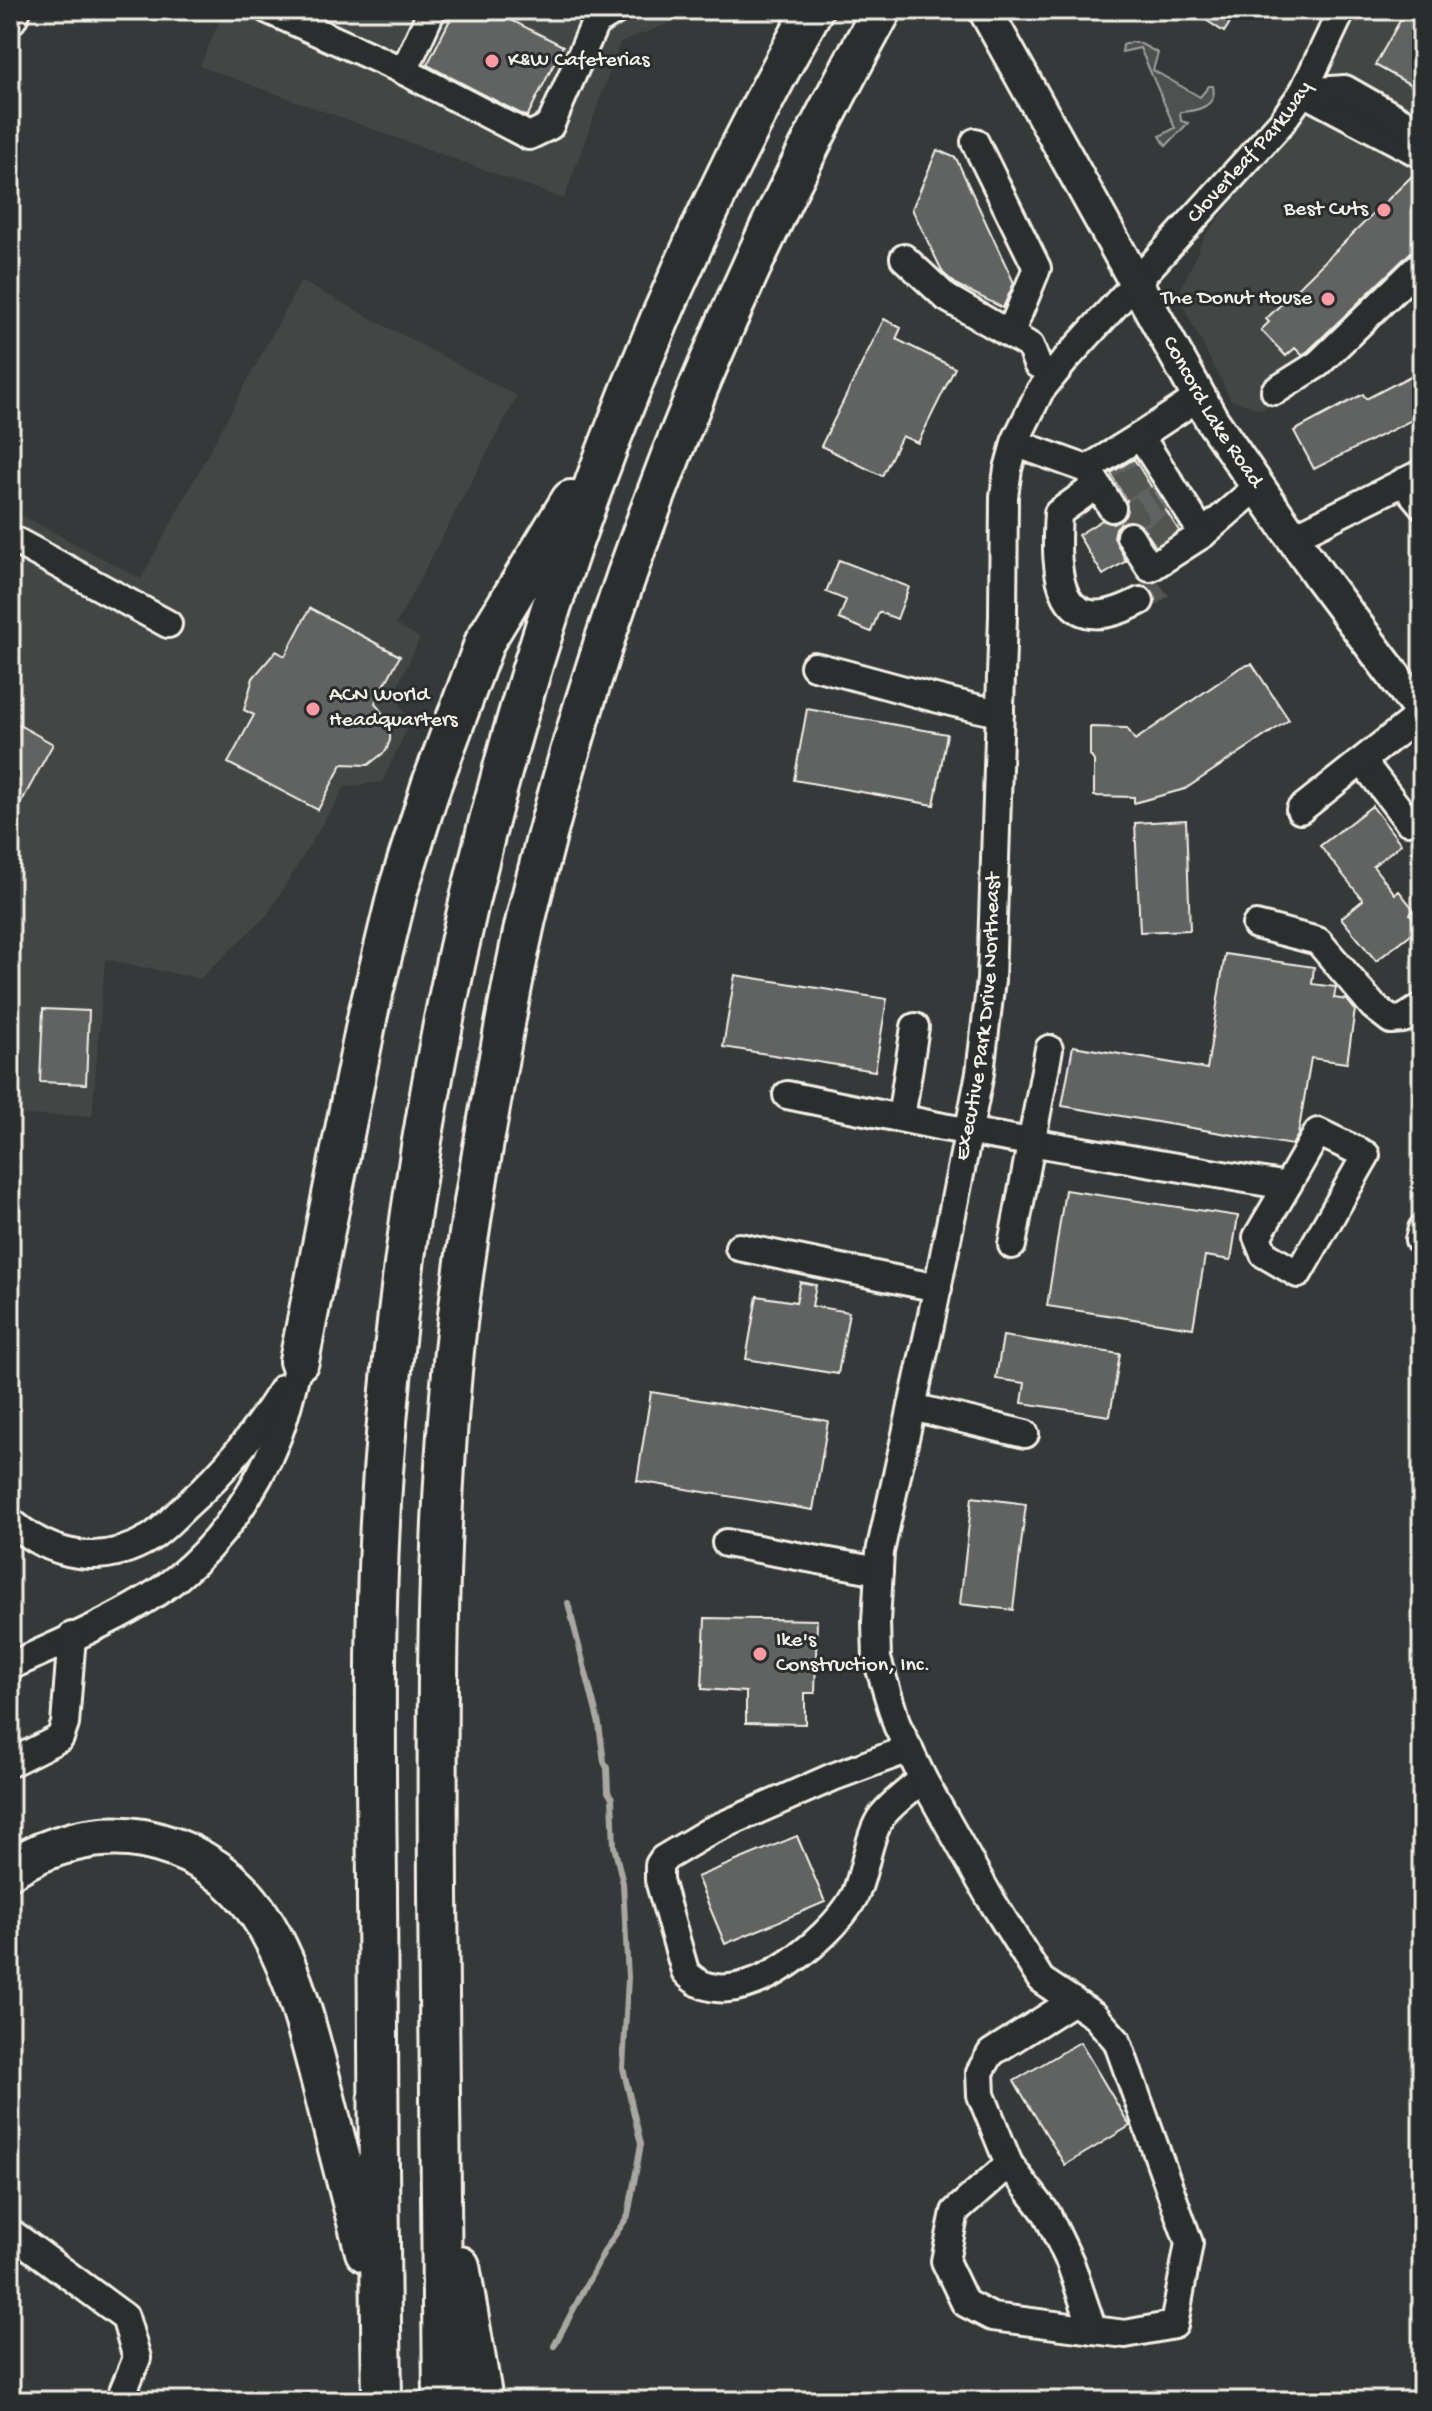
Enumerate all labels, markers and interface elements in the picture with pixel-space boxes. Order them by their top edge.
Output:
place label: K&W Cafeterias [508,48,651,74]
marker: K&W Cafeterias [483,52,501,70]
street label: Cloverleaf Parkway [1182,78,1319,229]
place label: Best Cuts [1283,197,1369,223]
marker: Best Cuts [1375,201,1393,219]
place label: The Donut House [1159,286,1313,312]
marker: The Donut House [1319,290,1337,308]
street label: Concord Lake Road [1155,332,1269,495]
place label: ACN World Headquarters [329,683,459,734]
marker: ACN World Headquarters [304,700,322,718]
street label: Executive Park Drive Northeast [950,870,1008,1163]
place label: Ike's Construction, Inc. [776,1628,930,1679]
marker: Ike's Construction, Inc. [751,1645,769,1663]

